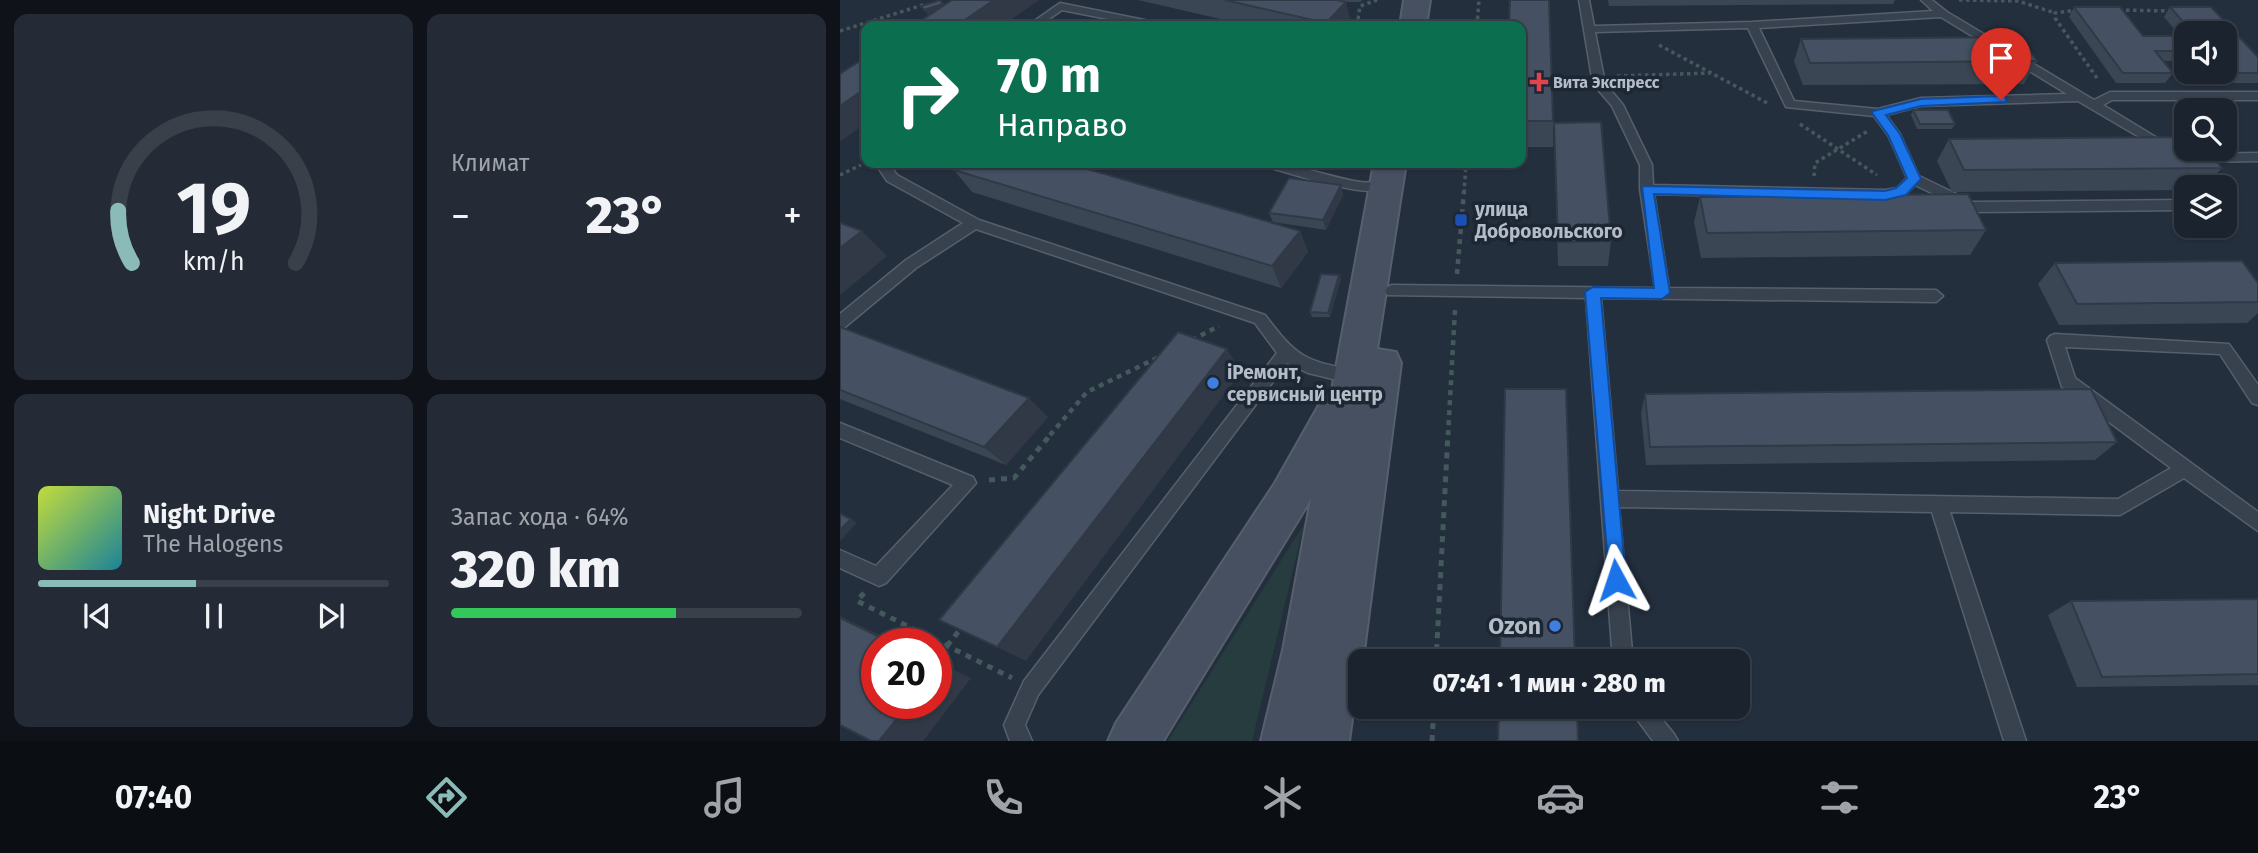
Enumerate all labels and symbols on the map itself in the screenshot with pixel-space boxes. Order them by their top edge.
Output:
pin [1971,28,2031,100]
place label: Вита Экспресс [1553,73,1660,92]
marker: Вита Экспресс [1531,74,1547,90]
place label: улица Добровольского [1474,198,1623,243]
marker: улица Добровольского [1453,212,1469,228]
place label: iРемонт, сервисный центр [1227,361,1383,406]
marker: iРемонт, сервисный центр [1205,375,1221,391]
position arrow [1579,543,1653,617]
place label: Ozon [1488,612,1541,640]
marker: Ozon [1547,618,1563,634]
speed limit sign: 20 [861,628,952,719]

